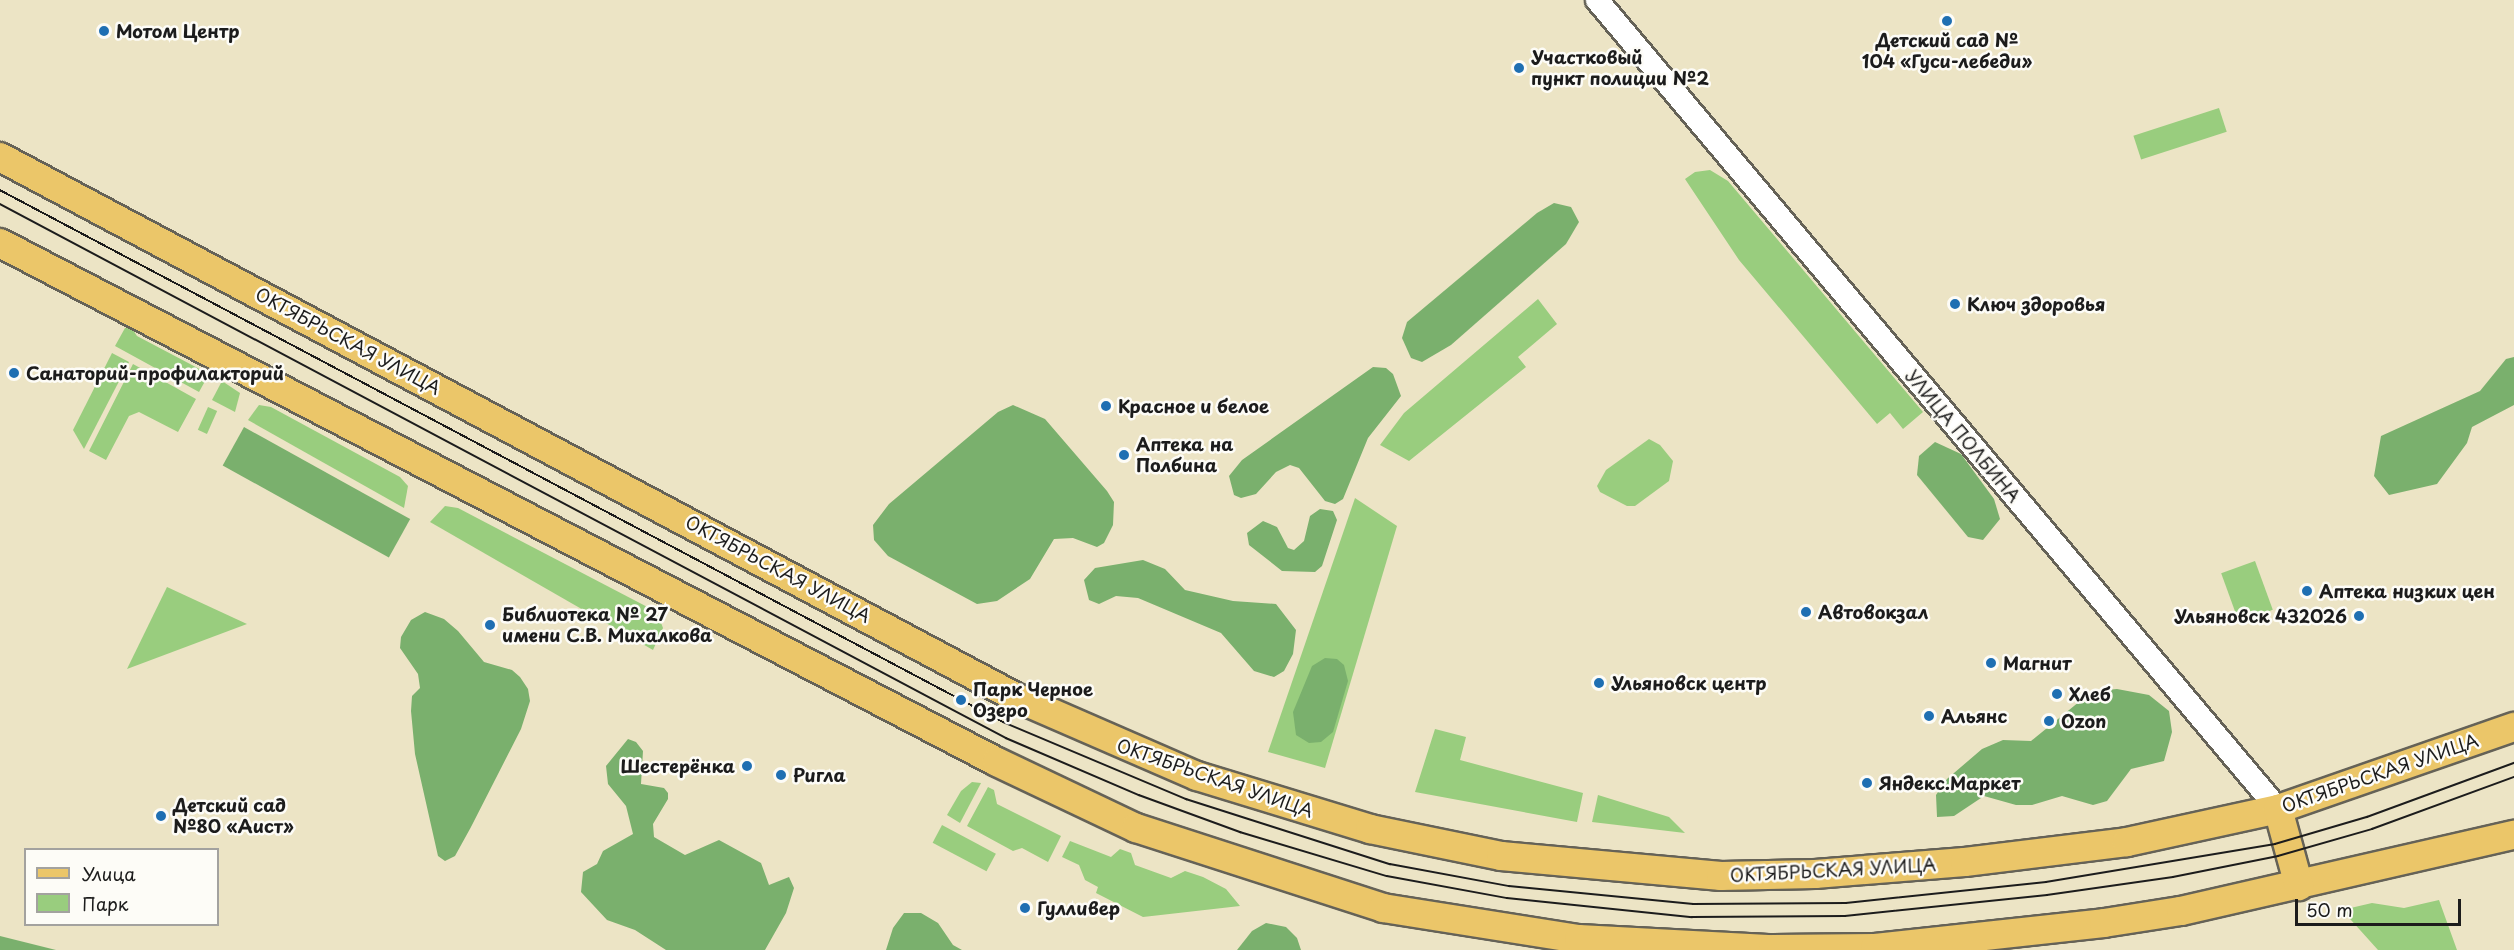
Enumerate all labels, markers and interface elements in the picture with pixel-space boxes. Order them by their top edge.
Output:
marker: Детский сад № 104 «Гуси-лебеди» [1940,14,1954,28]
place label: Мотом Центр [116,20,240,42]
marker: Мотом Центр [97,24,111,38]
place label: Детский сад № 104 «Гуси-лебеди» [1861,30,2033,72]
place label: Участковый пункт полиции №2 [1531,47,1710,90]
marker: Участковый пункт полиции №2 [1512,61,1526,75]
street label: ОКТЯБРЬСКАЯ УЛИЦА [252,283,444,399]
place label: Ключ здоровья [1967,293,2106,315]
marker: Ключ здоровья [1948,297,1962,311]
place label: Санаторий-профилакторий [26,362,284,384]
street label: УЛИЦА ПОЛБИНА [1901,365,2025,507]
marker: Санаторий-профилакторий [7,366,21,380]
place label: Красное и белое [1118,395,1271,417]
marker: Красное и белое [1099,399,1113,413]
place label: Аптека на Полбина [1136,434,1233,476]
marker: Аптека на Полбина [1117,448,1131,462]
street label: ОКТЯБРЬСКАЯ УЛИЦА [682,511,874,627]
place label: Аптека низких цен [2319,580,2496,602]
marker: Аптека низких цен [2300,584,2314,598]
place label: Автовокзал [1818,601,1928,623]
place label: Библиотека № 27 имени С.В. Михалкова [502,604,713,646]
marker: Автовокзал [1799,605,1813,619]
place label: Ульяновск 432026 [2174,605,2347,627]
marker: Ульяновск 432026 [2352,609,2366,623]
marker: Библиотека № 27 имени С.В. Михалкова [483,618,497,632]
place label: Магнит [2003,652,2071,674]
marker: Магнит [1984,656,1998,670]
place label: Ульяновск центр [1611,672,1767,694]
marker: Ульяновск центр [1592,676,1606,690]
place label: Парк Черное Озеро [973,679,1093,722]
place label: Хлеб [2069,683,2111,705]
marker: Хлеб [2050,687,2064,701]
marker: Парк Черное Озеро [954,693,968,707]
place label: Альянс [1941,705,2007,727]
marker: Альянс [1922,709,1936,723]
place label: Ozon [2061,710,2106,732]
marker: Ozon [2042,714,2056,728]
street label: ОКТЯБРЬСКАЯ УЛИЦА [2279,729,2481,817]
street label: ОКТЯБРЬСКАЯ УЛИЦА [1114,734,1316,822]
place label: Шестерёнка [620,755,735,777]
marker: Шестерёнка [740,759,754,773]
place label: Ригла [793,764,846,786]
marker: Ригла [774,768,788,782]
place label: Яндекс.Маркет [1879,772,2021,794]
marker: Яндекс.Маркет [1860,776,1874,790]
place label: Детский сад №80 «Аист» [173,795,294,838]
marker: Детский сад №80 «Аист» [154,809,168,823]
legend [24,848,219,926]
street label: ОКТЯБРЬСКАЯ УЛИЦА [1729,854,1937,886]
text: Улица [82,860,136,887]
scale bar [2298,887,2464,925]
text: Парк [82,890,128,917]
text: 50 m [2306,896,2353,923]
place label: Гулливер [1037,897,1120,919]
marker: Гулливер [1018,901,1032,915]

